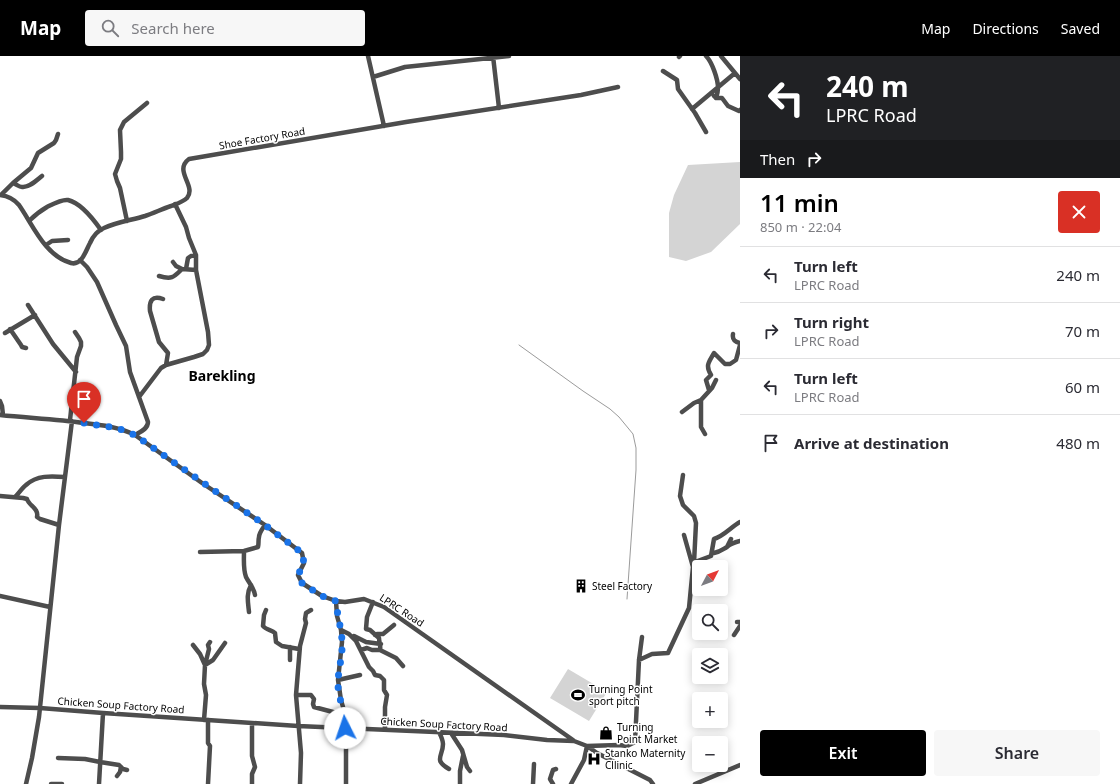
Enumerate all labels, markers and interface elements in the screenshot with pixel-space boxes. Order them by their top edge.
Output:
search box [85,10,365,46]
text: Map [20,15,61,41]
icon: search [99,17,121,39]
text: Search here [131,18,215,38]
text: Map [921,19,950,38]
text: Directions [972,19,1039,38]
text: Saved [1061,19,1100,38]
text: 240 m [826,67,909,105]
icon: left [760,72,812,124]
text: LPRC Road [826,103,917,127]
street label: Shoe Factory Road [218,124,306,152]
icon: right [803,148,825,170]
text: Then [760,149,795,169]
text: 11 min [760,186,839,219]
button: close [1058,191,1100,233]
text: 850 m · 22:04 [760,218,841,236]
text: Turn left [794,256,858,276]
icon: left [760,264,782,286]
text: 240 m [1056,265,1100,285]
text: LPRC Road [794,276,860,294]
text: Turn right [794,312,869,332]
icon: right [760,320,782,342]
text: 70 m [1065,321,1100,341]
text: LPRC Road [794,332,860,350]
district label: Barekling [188,366,256,385]
text: Turn left [794,368,858,388]
icon: left [760,376,782,398]
text: 60 m [1065,377,1100,397]
pin [67,382,101,423]
icon: arrive [73,388,95,410]
text: LPRC Road [794,388,860,406]
icon: arrive [760,432,782,454]
text: Arrive at destination [794,433,949,453]
text: 480 m [1056,433,1100,453]
north arrow [692,560,728,596]
map controls [692,560,728,772]
building icon: Steel Factory [573,578,589,594]
place label: Steel Factory [592,579,653,593]
street label: LPRC Road [377,590,427,630]
button: search [692,604,728,640]
button: layers [692,648,728,684]
place label: Turning Point sport pitch [589,682,653,708]
sports icon: Turning Point sport pitch [570,687,586,703]
button: + [692,692,728,728]
street label: Chicken Soup Factory Road [57,694,185,716]
position arrow [324,707,366,749]
street label: Chicken Soup Factory Road [380,714,508,734]
place label: Turning Point Market [617,720,678,746]
shop icon: Turning Point Market [598,725,614,741]
button: Exit [760,730,926,776]
button: Share [934,730,1100,776]
button: − [692,736,728,772]
place label: Stanko Maternity Cllinic [605,746,686,772]
hospital icon: Stanko Maternity Cllinic [586,751,602,767]

